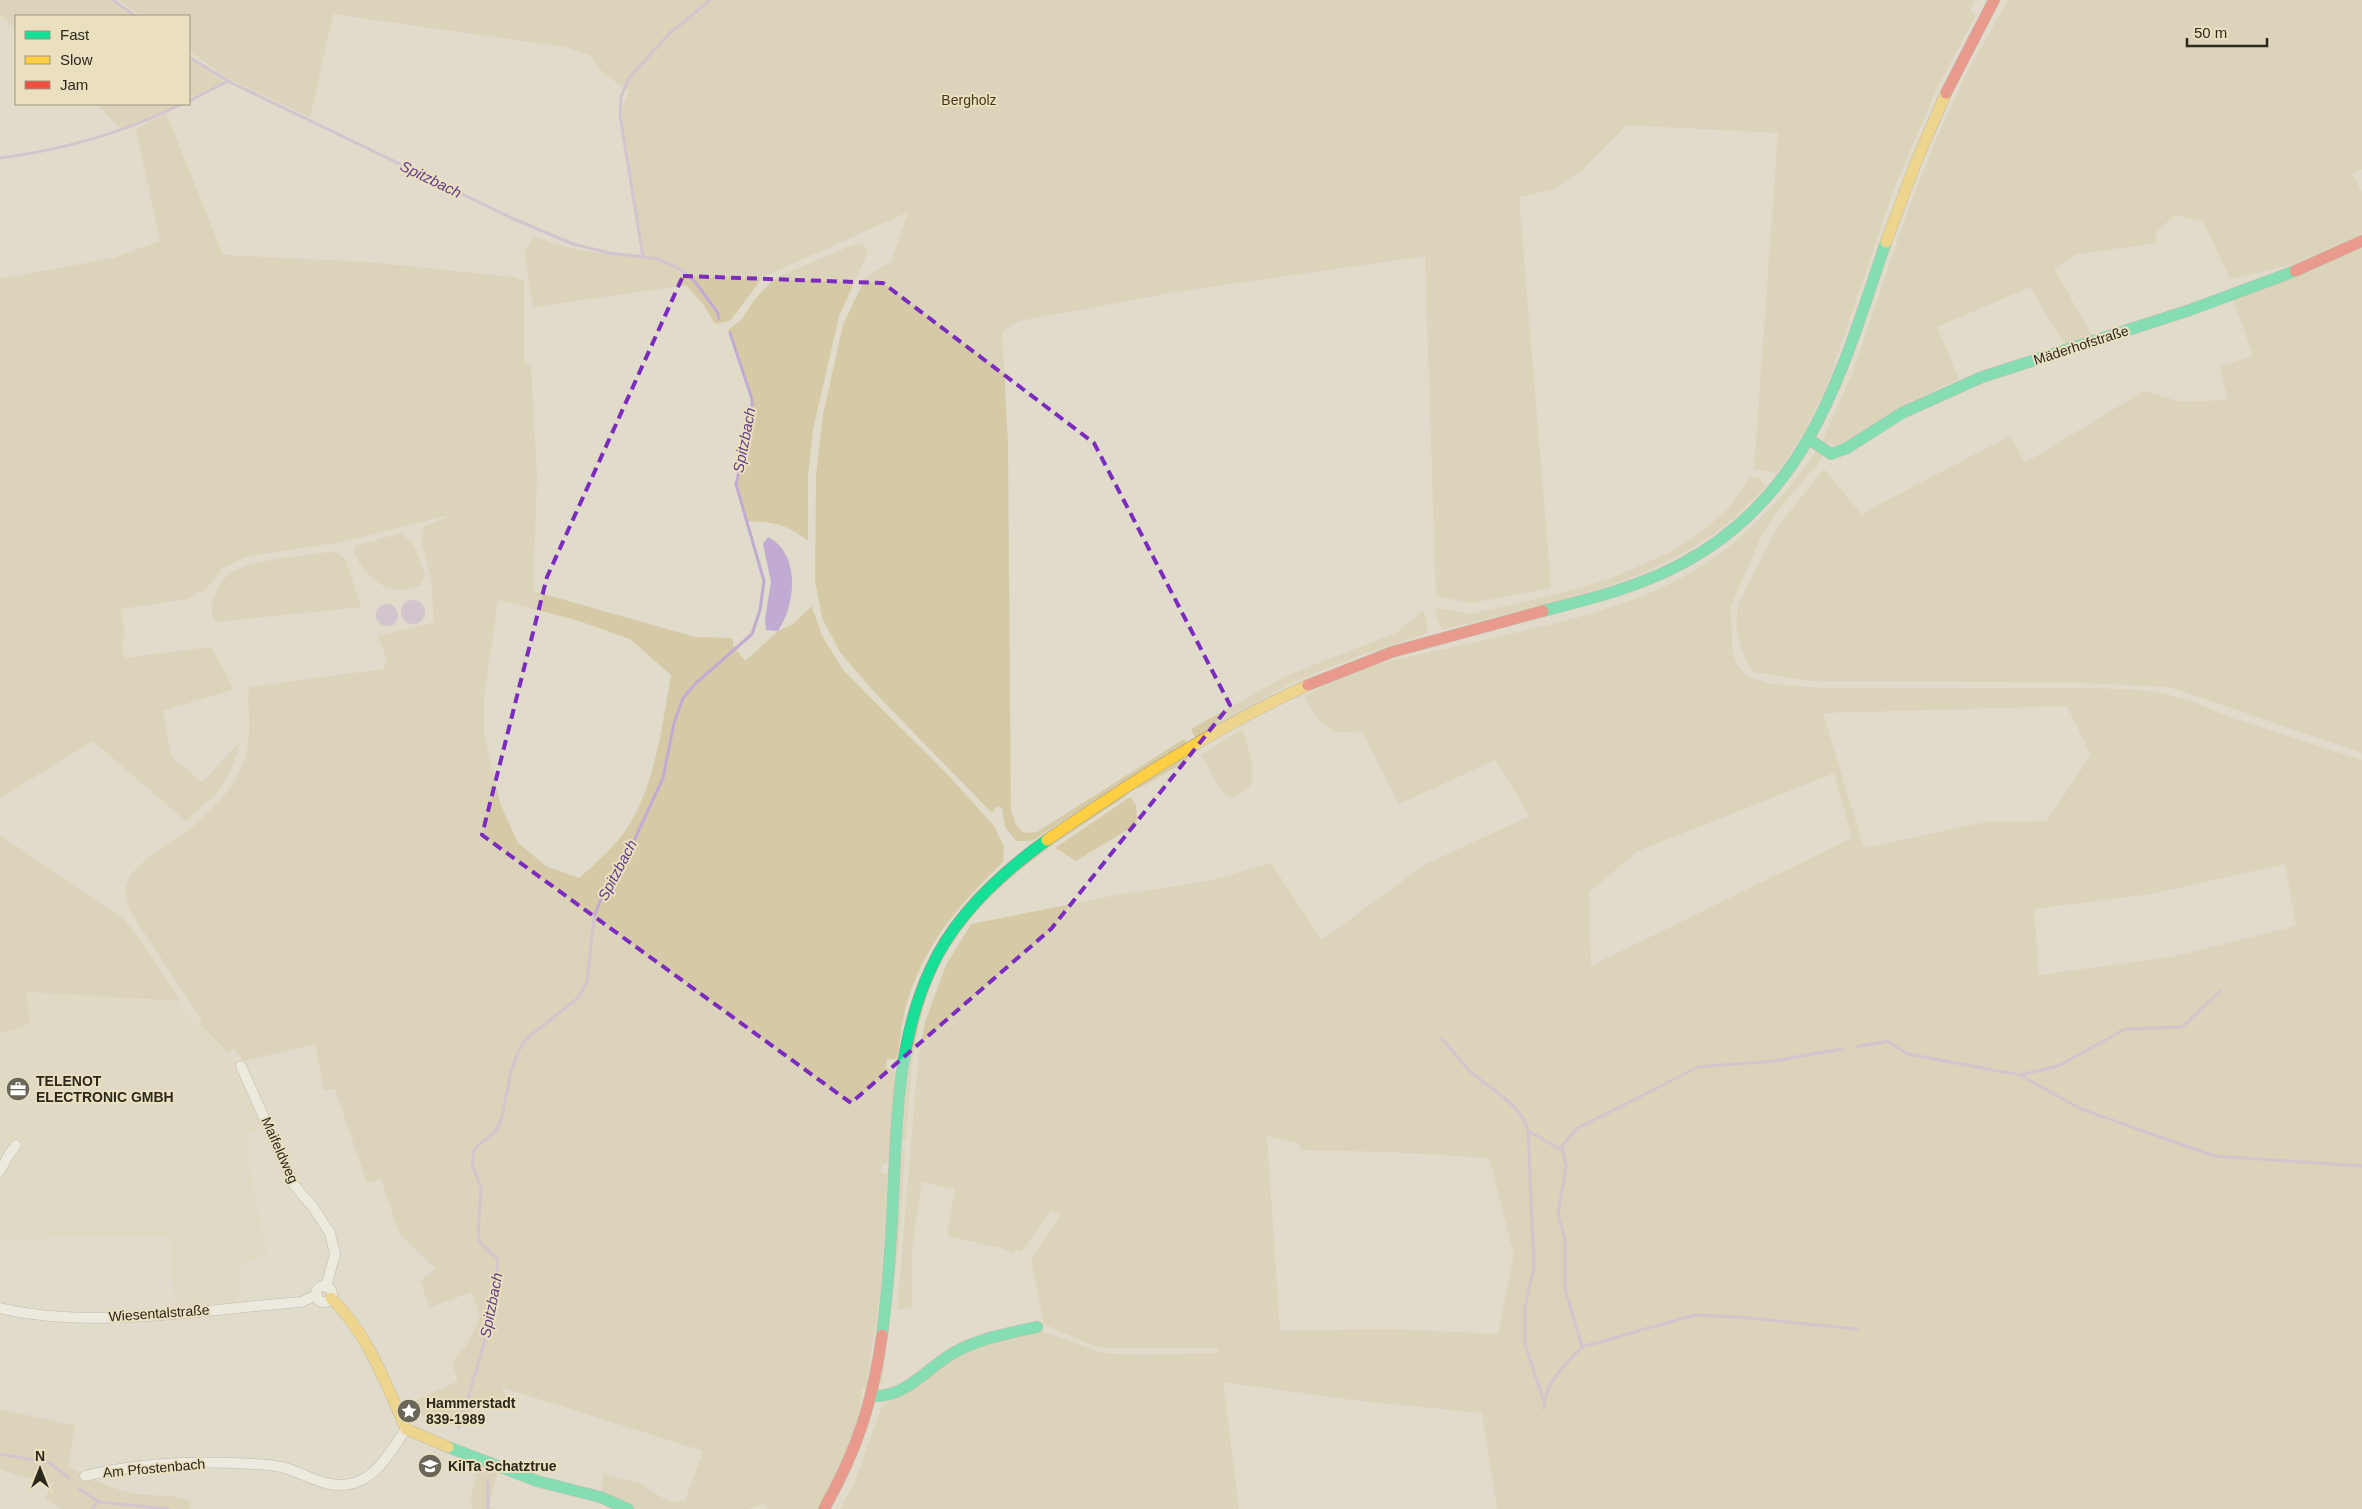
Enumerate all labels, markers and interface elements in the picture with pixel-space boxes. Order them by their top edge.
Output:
legend [15,15,190,105]
scale bar [2187,15,2267,47]
text: 50 m [2194,24,2227,41]
text: Fast [60,26,90,43]
text: Slow [60,51,93,68]
text: Jam [60,76,88,93]
park label: Bergholz [941,92,997,108]
water label: Spitzbach [398,157,464,201]
street label: Mäderhofstraße [2032,322,2131,368]
water label: Spitzbach [729,406,759,474]
water label: Spitzbach [594,837,640,903]
place label: TELENOT ELECTRONIC GMBH [36,1073,174,1105]
office icon: TELENOT ELECTRONIC GMBH [5,1076,31,1102]
street label: Maifeldweg [258,1114,302,1186]
water label: Spitzbach [476,1271,506,1339]
street label: Wiesentalstraße [108,1301,210,1325]
place label: Hammerstadt 839-1989 [426,1395,516,1427]
place icon: Hammerstadt 839-1989 [396,1398,422,1424]
north arrow [15,1444,65,1494]
text: N [35,1448,45,1464]
school or university icon: KiITa Schatztrue [417,1453,443,1479]
street label: Am Pfostenbach [102,1456,206,1480]
place label: KiITa Schatztrue [448,1458,557,1474]

